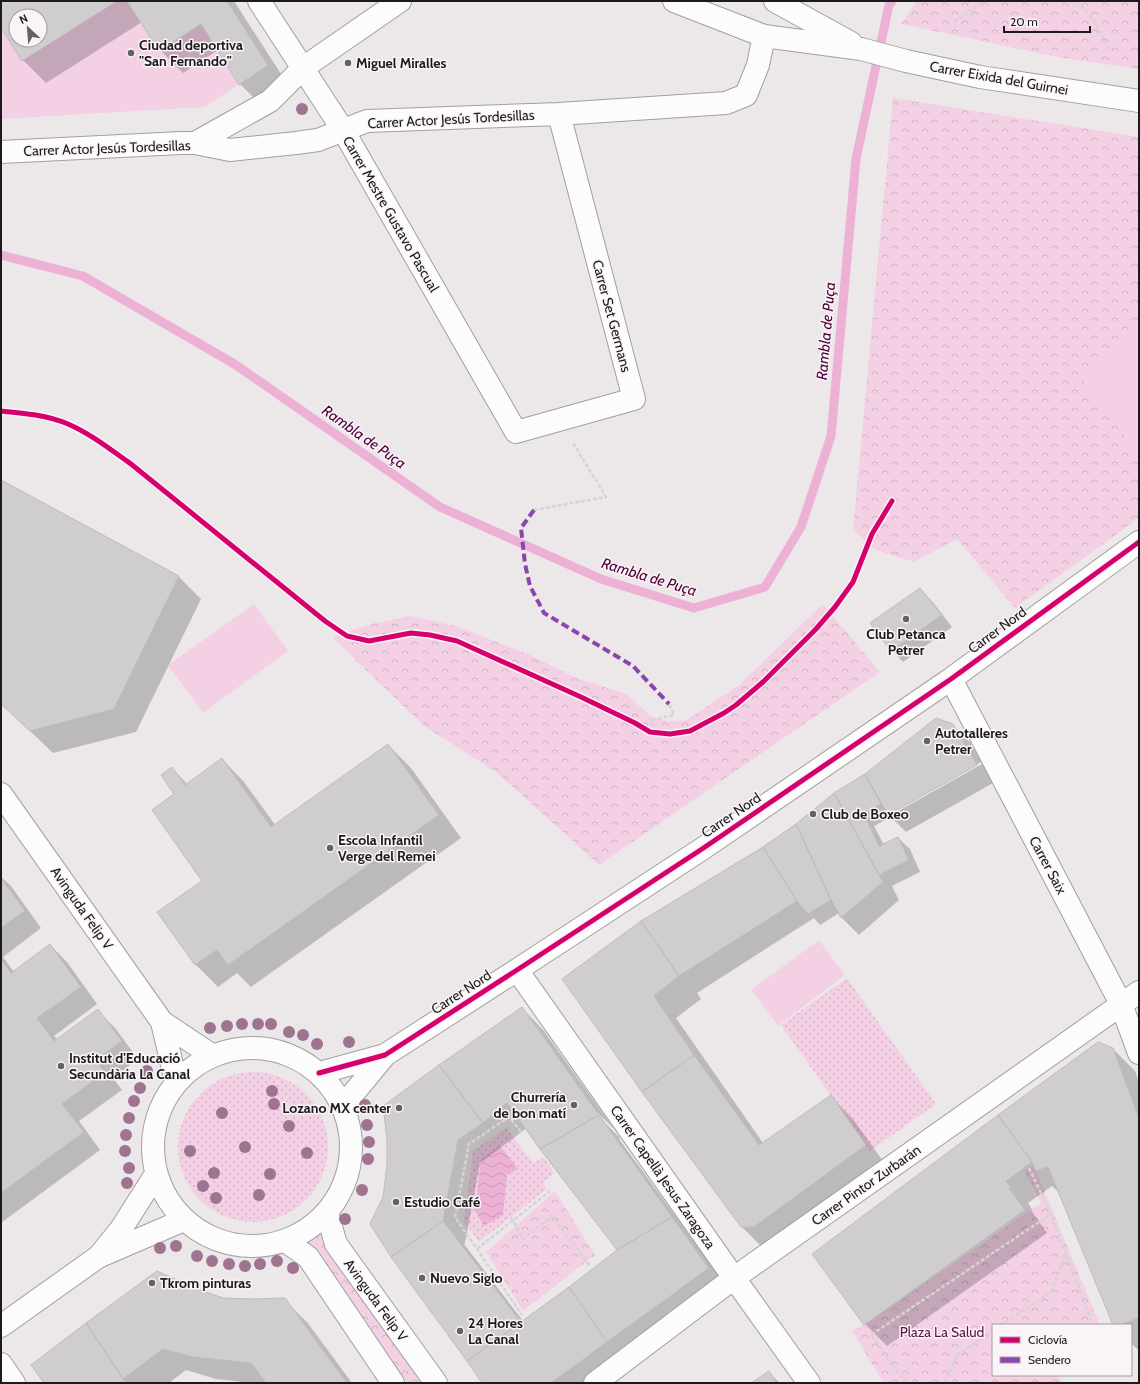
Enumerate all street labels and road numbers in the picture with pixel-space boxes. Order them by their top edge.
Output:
street label: Carrer Eixida del Guirnei [928,57,1070,99]
street label: Carrer Actor Jesús Tordesillas [367,106,535,132]
street label: Carrer Mestre Gustavo Pascual [339,133,444,296]
street label: Carrer Actor Jesús Tordesillas [23,136,191,160]
street label: Carrer Set Germans [588,258,636,374]
street label: Carrer Nord [964,603,1030,657]
street label: Carrer Nord [698,788,764,842]
street label: Carrer Saix [1025,833,1071,897]
street label: Avinguda Felip V [47,863,118,953]
street label: Carrer Nord [428,966,494,1018]
street label: Carrer Capellà Jesus Zaragoza [606,1102,720,1253]
street label: Carrer Pintor Zurbarán [808,1140,924,1230]
street label: Avinguda Felip V [340,1255,412,1345]

